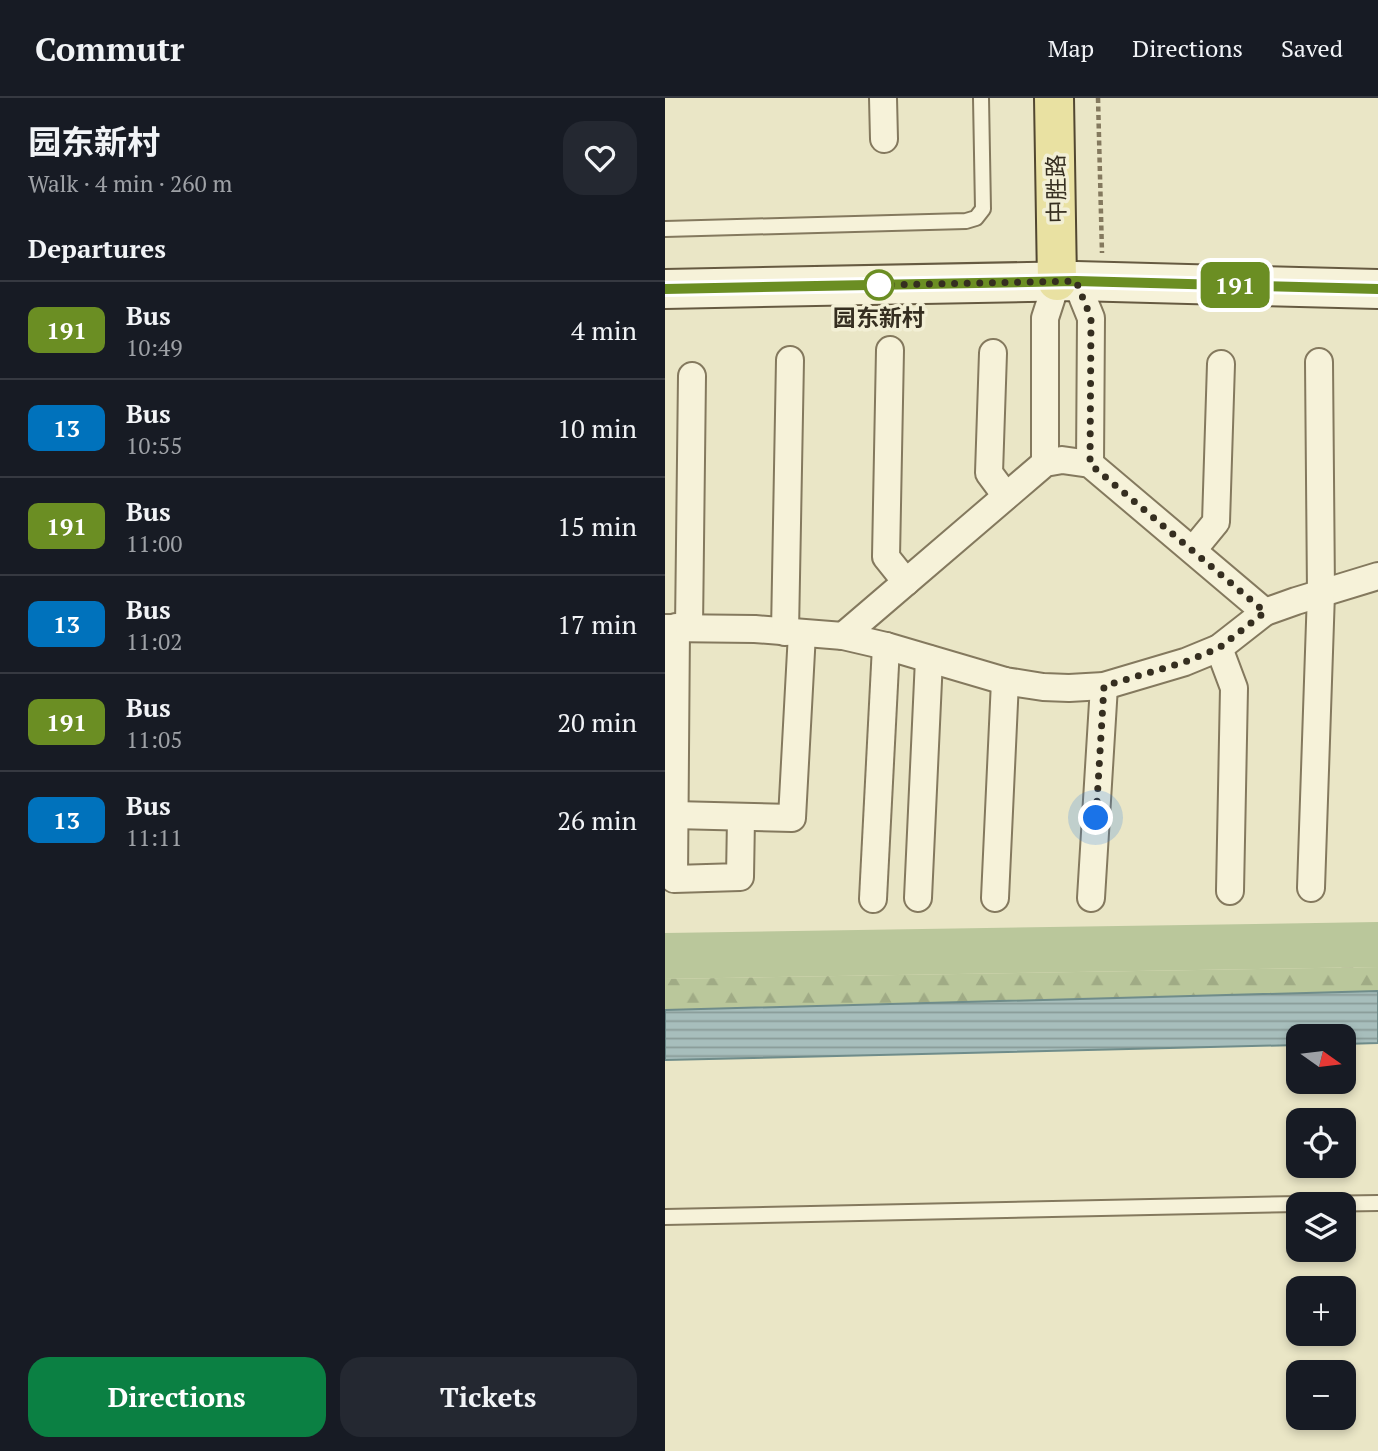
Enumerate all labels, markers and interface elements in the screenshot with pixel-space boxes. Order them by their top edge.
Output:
text: Commutr [35,27,184,70]
text: Map [1048,32,1094,64]
text: Directions [1132,32,1243,64]
text: Saved [1281,32,1343,64]
text: 园东新村 [28,120,160,163]
button: heart [563,121,637,195]
street label: 中胜路 [1040,154,1072,224]
text: Walk · 4 min · 260 m [28,168,232,199]
text: Departures [28,231,166,265]
line badge: 191 [1195,262,1275,308]
text: 191 [1215,269,1255,301]
marker: 园东新村 [864,270,894,300]
text: Bus [126,298,171,332]
place label: 园东新村 [833,302,925,333]
text: 4 min [571,313,637,347]
text: 191 [46,314,87,346]
text: 10:49 [126,332,183,363]
text: Bus [126,396,171,430]
text: 10 min [557,411,637,445]
text: 13 [53,412,80,444]
text: 10:55 [126,430,183,461]
text: Bus [126,494,171,528]
text: 15 min [557,509,637,543]
text: 191 [46,510,87,542]
text: 11:00 [126,528,183,559]
text: Bus [126,592,171,626]
text: 17 min [557,607,637,641]
text: 13 [53,608,80,640]
text: 11:02 [126,626,183,657]
text: Bus [126,690,171,724]
text: 20 min [557,705,637,739]
text: 191 [46,706,87,738]
text: 11:05 [126,724,183,755]
text: Bus [126,788,171,822]
your location [1078,800,1113,835]
text: 26 min [557,803,637,837]
text: 13 [53,804,80,836]
text: 11:11 [126,822,183,853]
north arrow [1286,1024,1356,1094]
map controls [1286,1024,1356,1430]
button: locate [1286,1108,1356,1178]
button: layers [1286,1192,1356,1262]
button: + [1286,1276,1356,1346]
button: Directions [28,1357,326,1437]
button: Tickets [340,1357,637,1437]
button: − [1286,1360,1356,1430]

